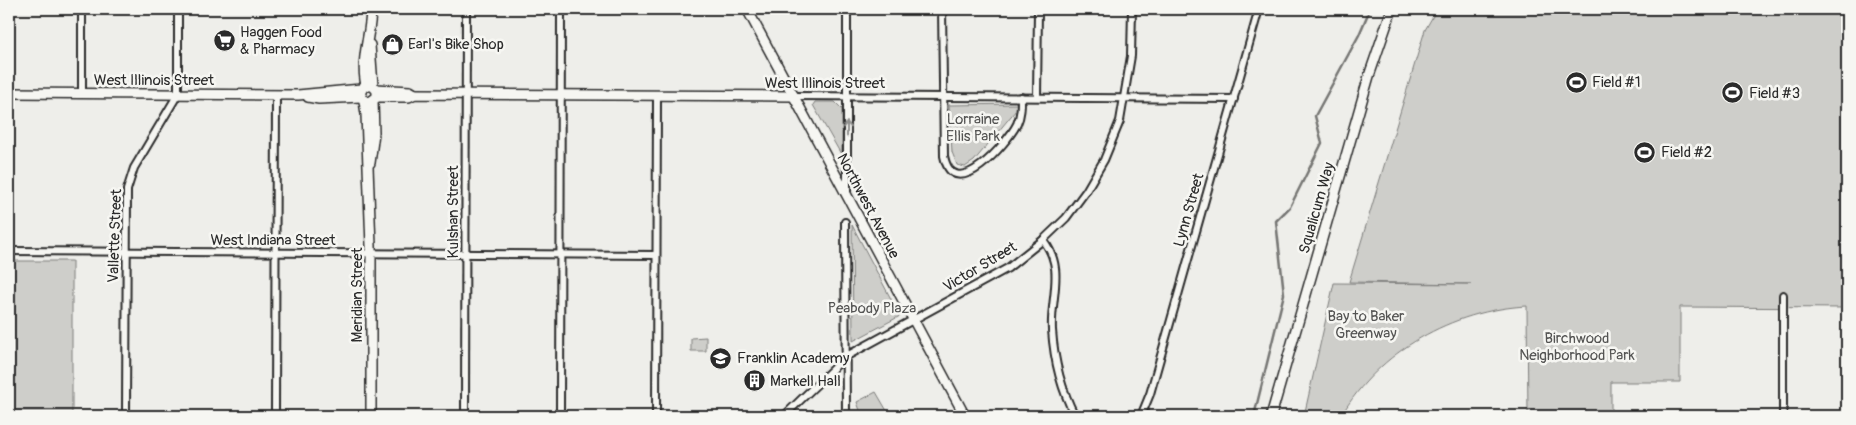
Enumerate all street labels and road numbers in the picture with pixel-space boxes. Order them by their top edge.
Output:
street label: West Illinois Street [94,71,215,90]
street label: West Illinois Street [765,74,886,93]
street label: Northwest Avenue [832,150,904,262]
street label: Squalicum Way [1295,160,1339,256]
street label: Kulshan Street [444,165,463,258]
street label: Lynn Street [1169,170,1209,249]
street label: Vallette Street [104,188,126,283]
street label: West Indiana Street [211,231,336,250]
street label: Victor Street [940,237,1021,296]
street label: Meridian Street [348,246,367,343]

